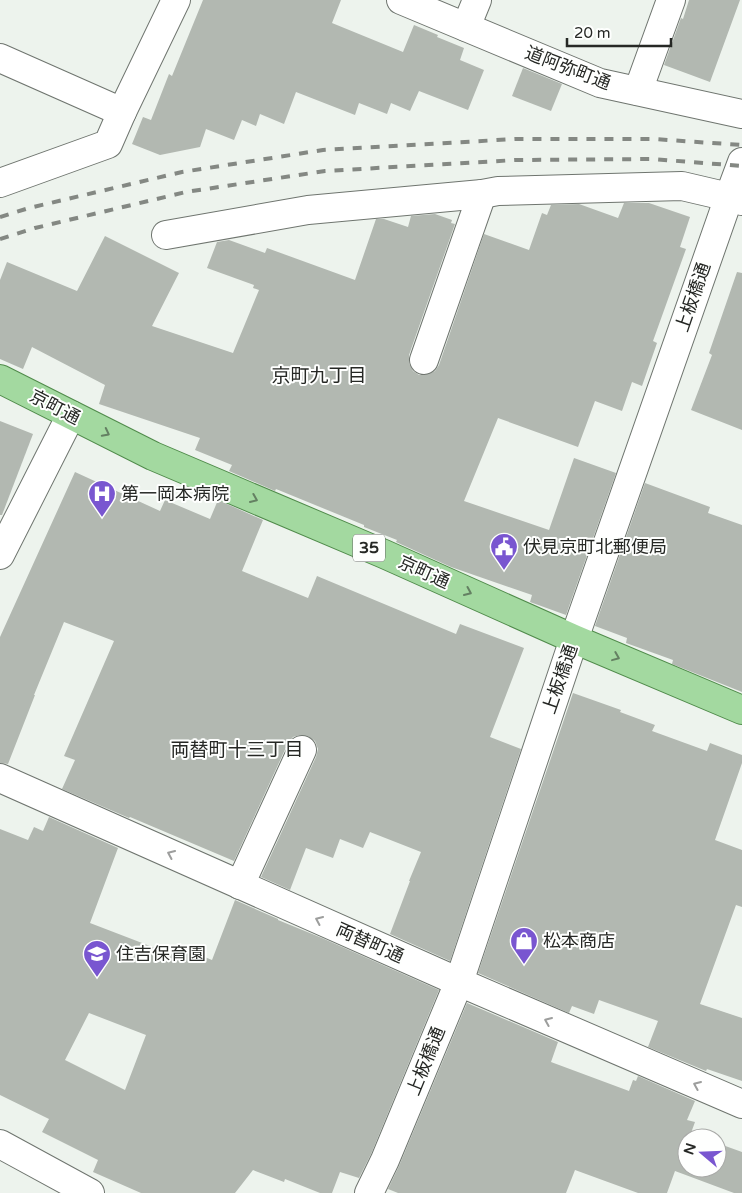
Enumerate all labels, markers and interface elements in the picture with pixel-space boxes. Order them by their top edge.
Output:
scale bar [567,15,671,47]
text: 20 m [574,24,611,42]
street label: 道阿弥町通 [522,42,614,94]
street label: 上板橋通 [671,259,715,335]
district label: 京町九丁目 [271,365,367,387]
street label: 京町通 [26,385,84,429]
one-way arrow [101,426,110,437]
hospital icon: 第一岡本病院 [87,479,117,518]
place label: 第一岡本病院 [121,483,229,505]
one-way arrow [249,493,258,503]
public building icon: 伏見京町北郵便局 [489,532,519,571]
road number: 35 [353,534,385,562]
place label: 伏見京町北郵便局 [523,536,667,558]
street label: 京町通 [395,551,453,593]
one-way arrow [463,585,472,596]
street label: 上板橋通 [538,641,582,717]
one-way arrow [611,651,620,661]
district label: 両替町十三丁目 [170,739,304,761]
one-way arrow [167,850,176,860]
one-way arrow [315,916,324,927]
street label: 両替町通 [333,918,407,968]
shop icon: 松本商店 [509,926,539,965]
place label: 松本商店 [543,930,615,952]
school or university icon: 住吉保育園 [82,939,112,978]
place label: 住吉保育園 [116,943,206,965]
one-way arrow [544,1016,553,1027]
street label: 上板橋通 [402,1024,450,1098]
one-way arrow [693,1080,702,1091]
north arrow [677,1128,727,1178]
text: N [680,1141,700,1157]

